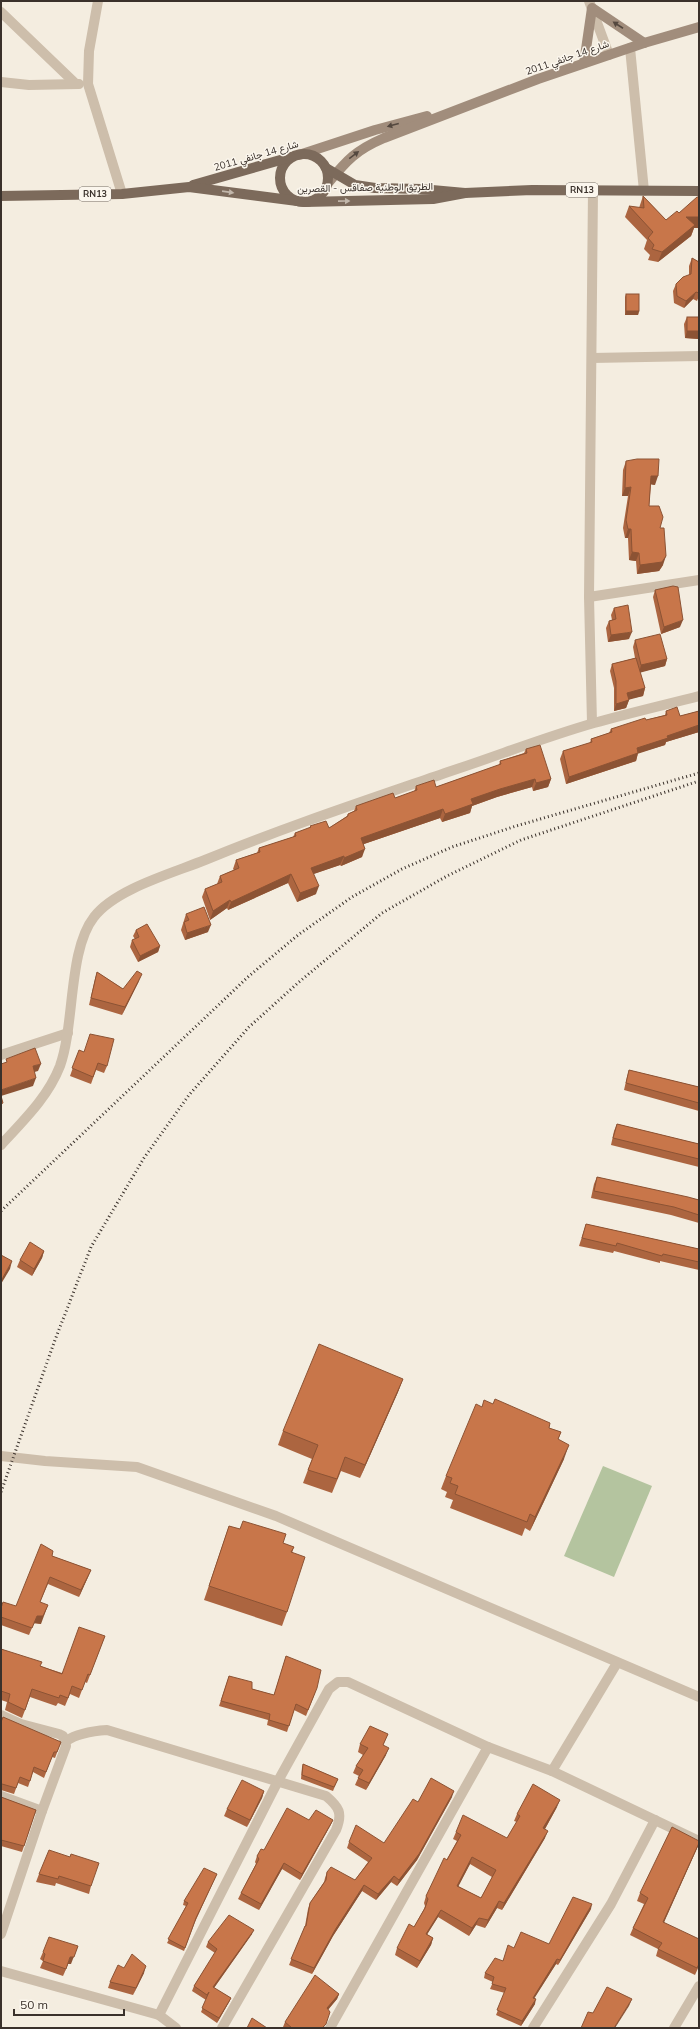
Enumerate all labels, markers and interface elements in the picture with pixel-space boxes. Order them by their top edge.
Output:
one-way arrow [613,21,623,29]
street label: شارع 14 جانفي 2011 [524,37,611,80]
one-way arrow [387,122,399,128]
street label: شارع 14 جانفي 2011 [212,137,301,176]
one-way arrow [348,151,359,159]
street label: الطريق الوطنية صفاقس - القصرين [297,180,433,195]
road number: RN13 [566,183,598,197]
road number: RN13 [79,187,111,201]
one-way arrow [222,189,234,195]
one-way arrow [338,198,351,204]
scale bar [14,1991,124,2017]
text: 50 m [20,1997,48,2012]

